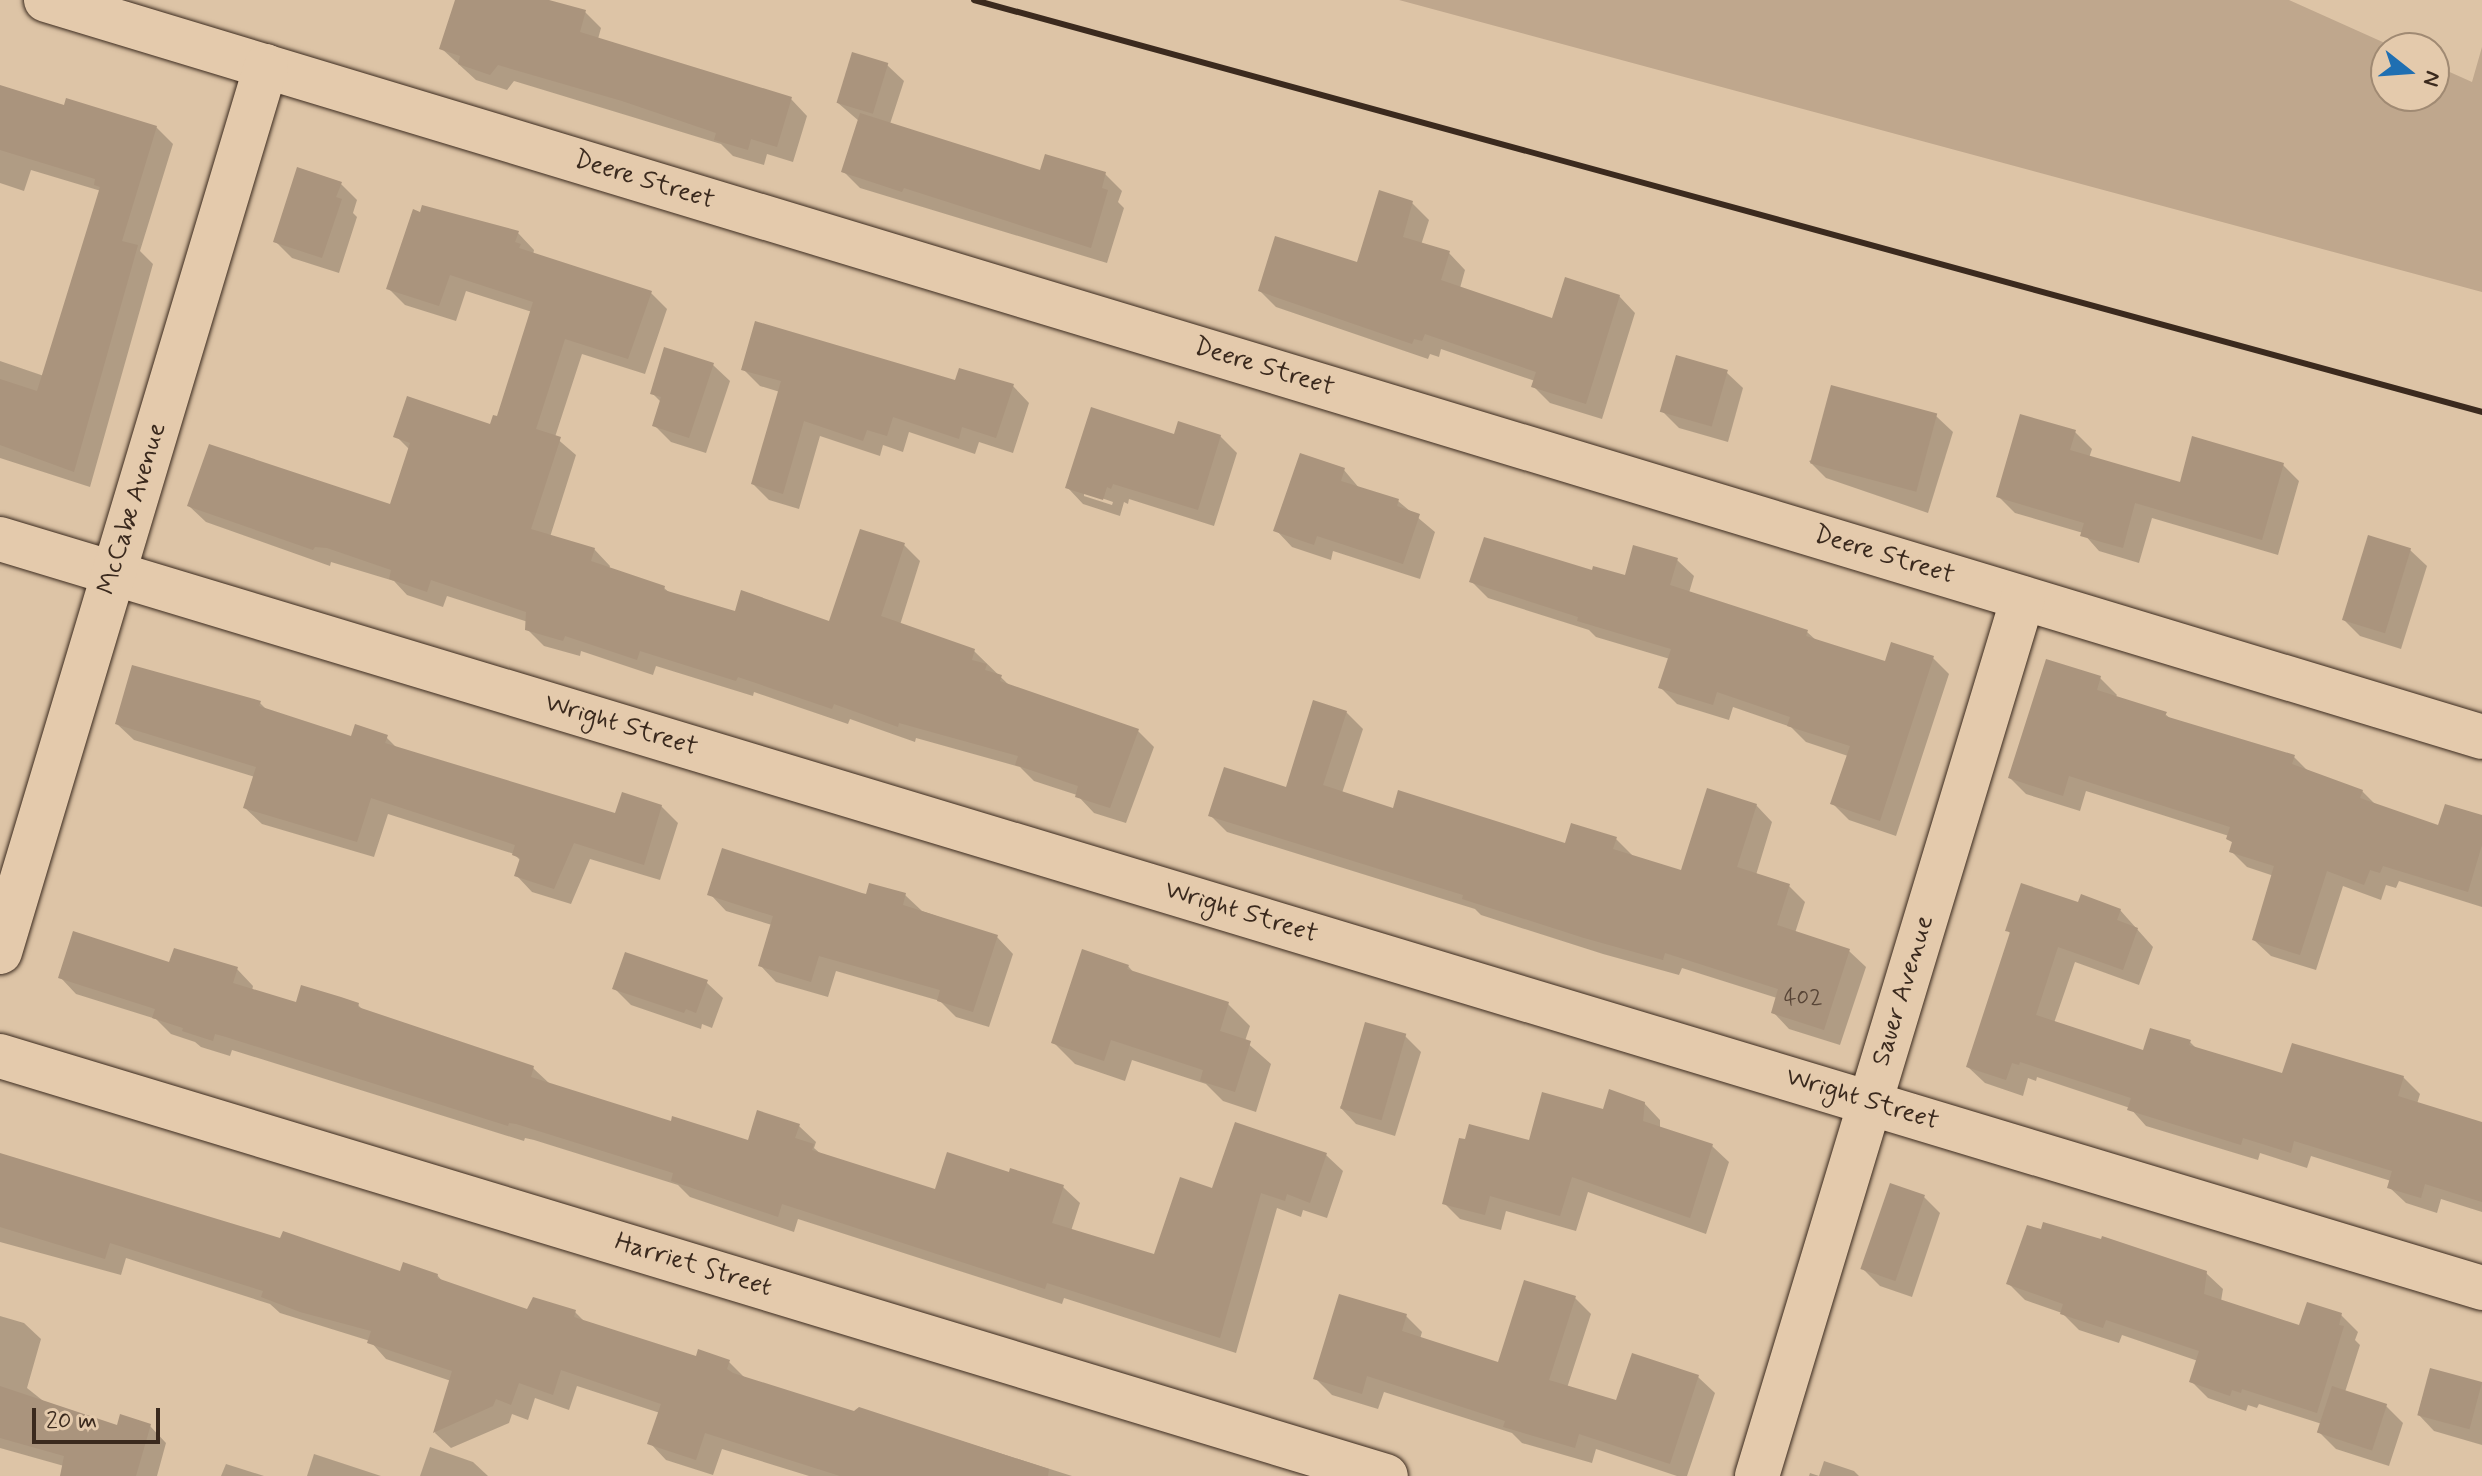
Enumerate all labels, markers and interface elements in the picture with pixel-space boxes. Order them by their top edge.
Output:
north arrow [2370,32,2450,112]
text: N [2416,67,2447,90]
street label: Deere Street [571,145,717,217]
street label: Deere Street [1191,332,1337,404]
street label: McCabe Avenue [92,419,174,599]
street label: Deere Street [1811,520,1957,592]
street label: Wright Street [541,688,701,764]
street label: Wright Street [1161,875,1321,951]
street label: Sauer Avenue [1867,915,1941,1067]
house number: 402 [1784,986,1822,1012]
street label: Wright Street [1782,1062,1942,1138]
street label: Harriet Street [608,1227,778,1305]
scale bar [36,1392,164,1442]
text: 20 m [46,1406,97,1437]

